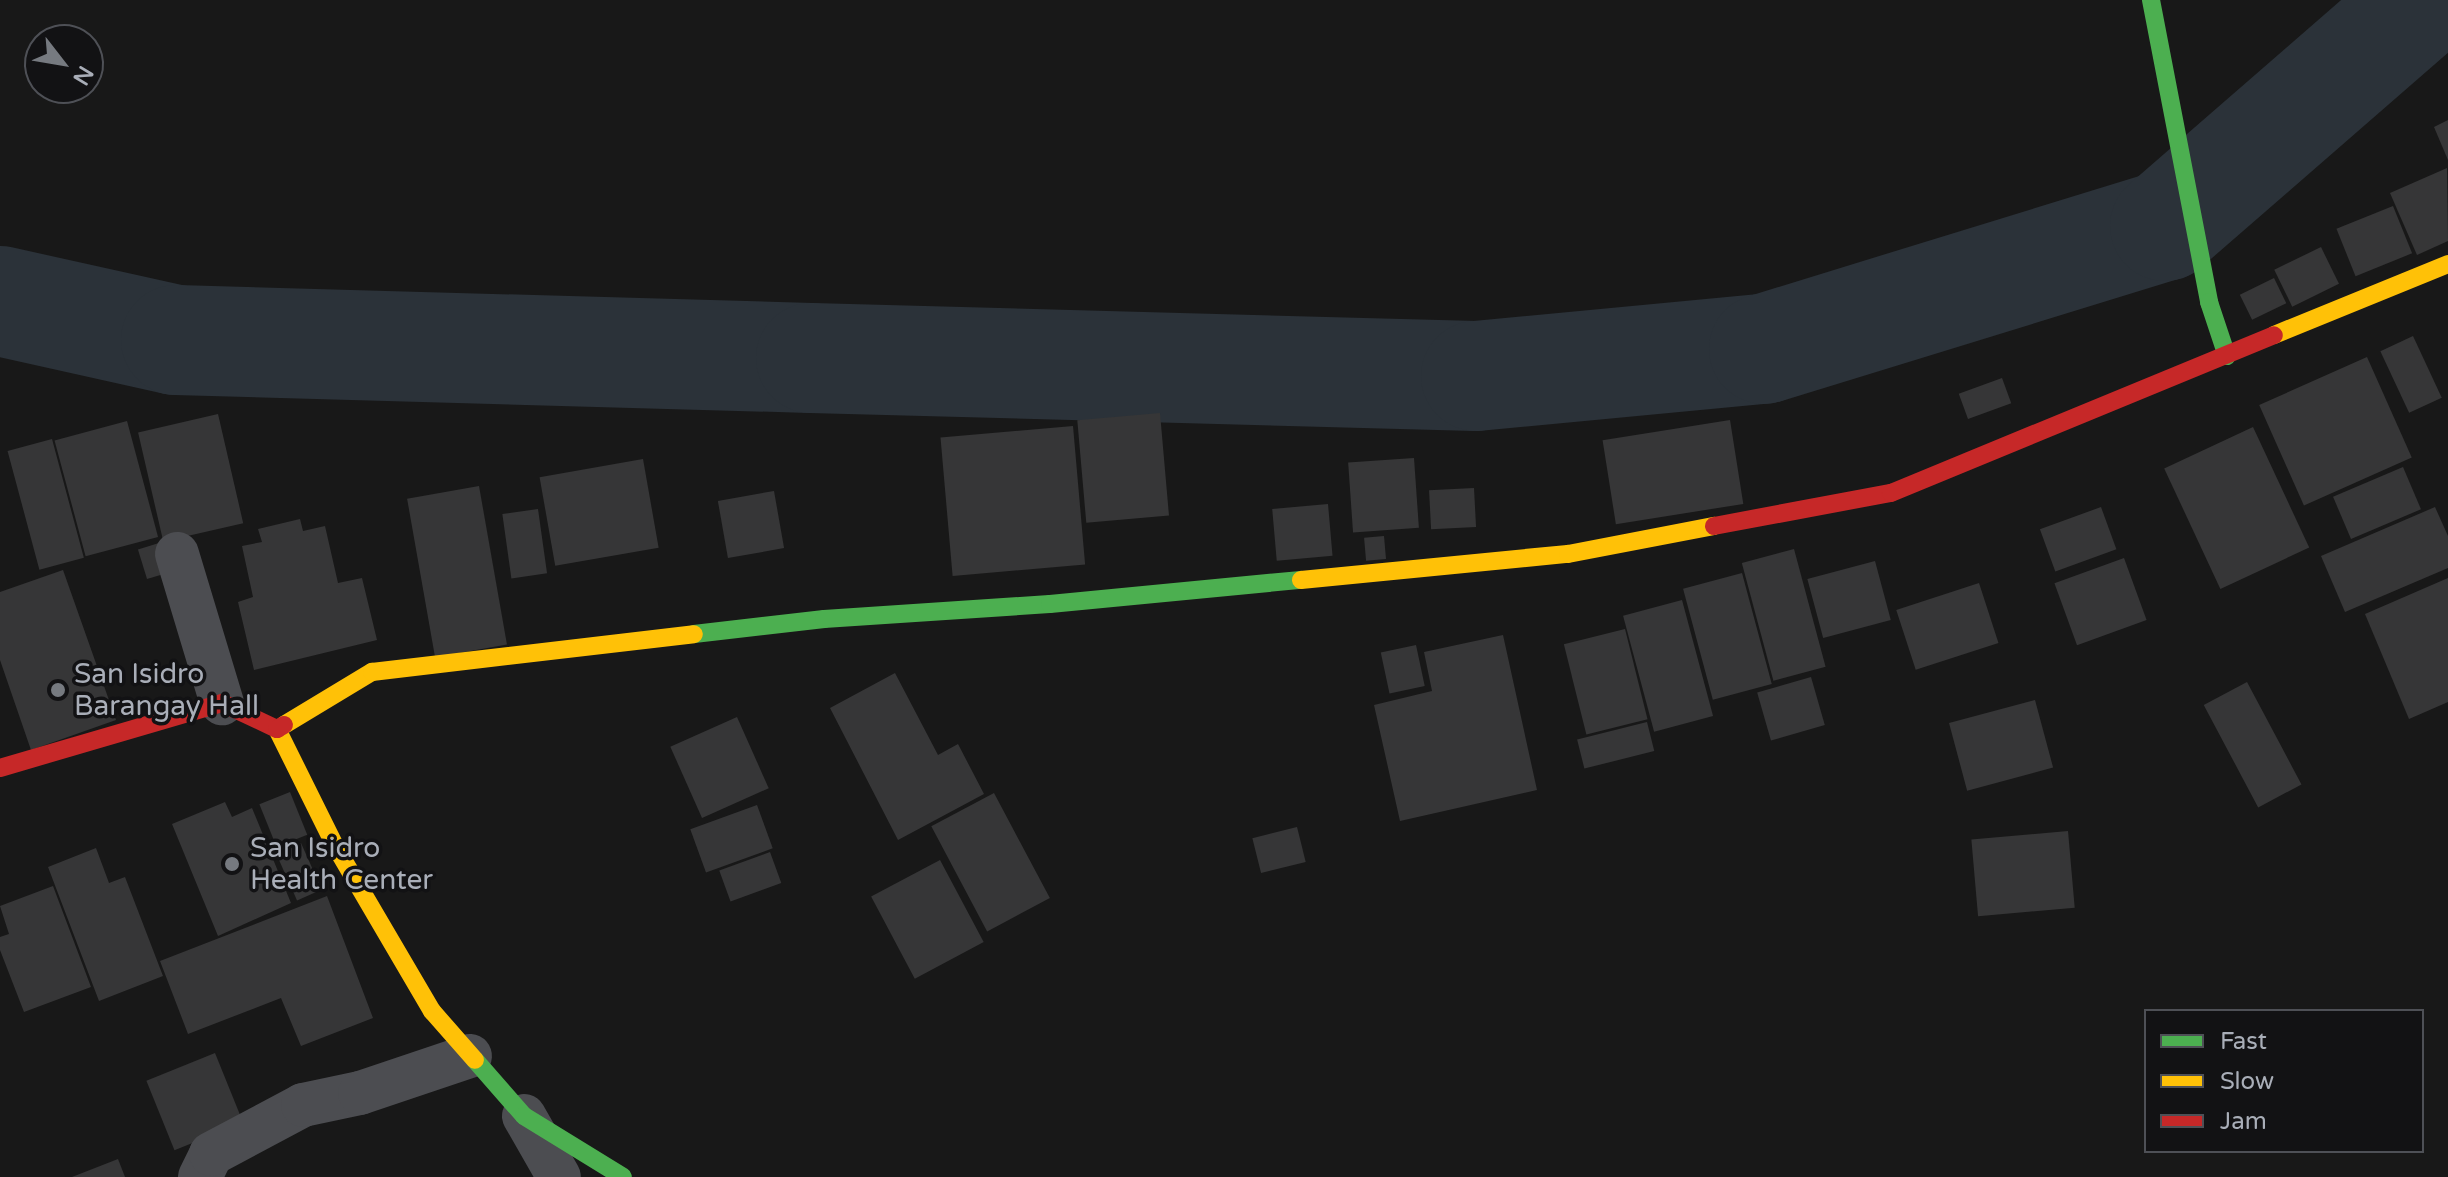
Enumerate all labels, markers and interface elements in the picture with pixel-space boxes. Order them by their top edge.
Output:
north arrow [24,24,104,104]
text: N [67,61,99,90]
place label: San Isidro Barangay Hall [74,657,259,723]
marker: San Isidro Barangay Hall [49,681,67,699]
place label: San Isidro Health Center [250,831,433,897]
marker: San Isidro Health Center [221,853,243,875]
legend [2144,1009,2424,1153]
text: Fast [2220,1027,2267,1056]
text: Slow [2220,1067,2274,1096]
text: Jam [2220,1107,2267,1136]

